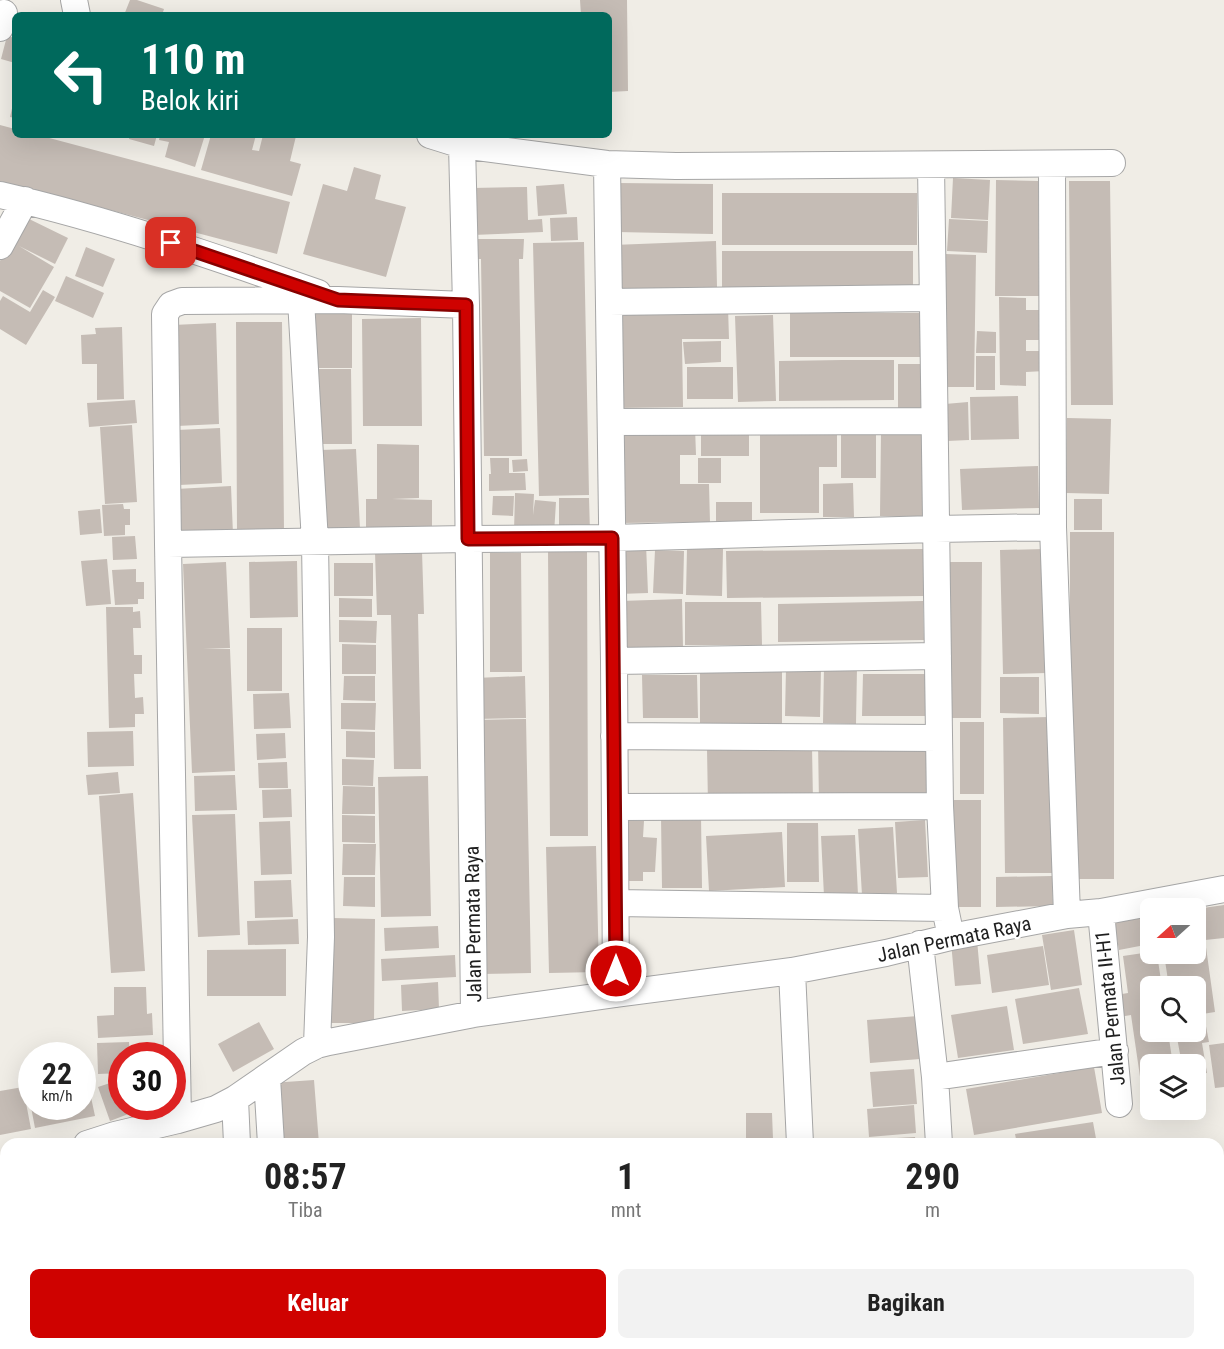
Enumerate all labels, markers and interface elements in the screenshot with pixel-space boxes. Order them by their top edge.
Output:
text: 110 m [141,35,246,84]
icon: left [42,36,120,114]
text: Belok kiri [141,85,239,117]
pin [145,217,196,268]
icon: arrive [154,226,187,259]
street label: Jalan Permata Raya [460,845,486,1003]
north arrow [1140,898,1206,964]
map controls [1140,898,1206,1120]
street label: Jalan Permata Raya [875,911,1033,967]
street label: Jalan Permata II-H1 [1090,929,1130,1087]
position arrow [584,939,648,1003]
button: search [1140,976,1206,1042]
speed limit sign: 30 [108,1042,186,1120]
button: layers [1140,1054,1206,1120]
text: 22 [42,1056,72,1091]
text: km/h [42,1087,72,1105]
text: 08:57 [264,1156,347,1198]
text: 1 [617,1156,635,1198]
text: 290 [905,1156,960,1198]
text: Tiba [288,1198,323,1222]
text: mnt [611,1198,641,1222]
text: m [925,1198,940,1222]
button: Keluar [30,1269,606,1338]
button: Bagikan [618,1269,1194,1338]

